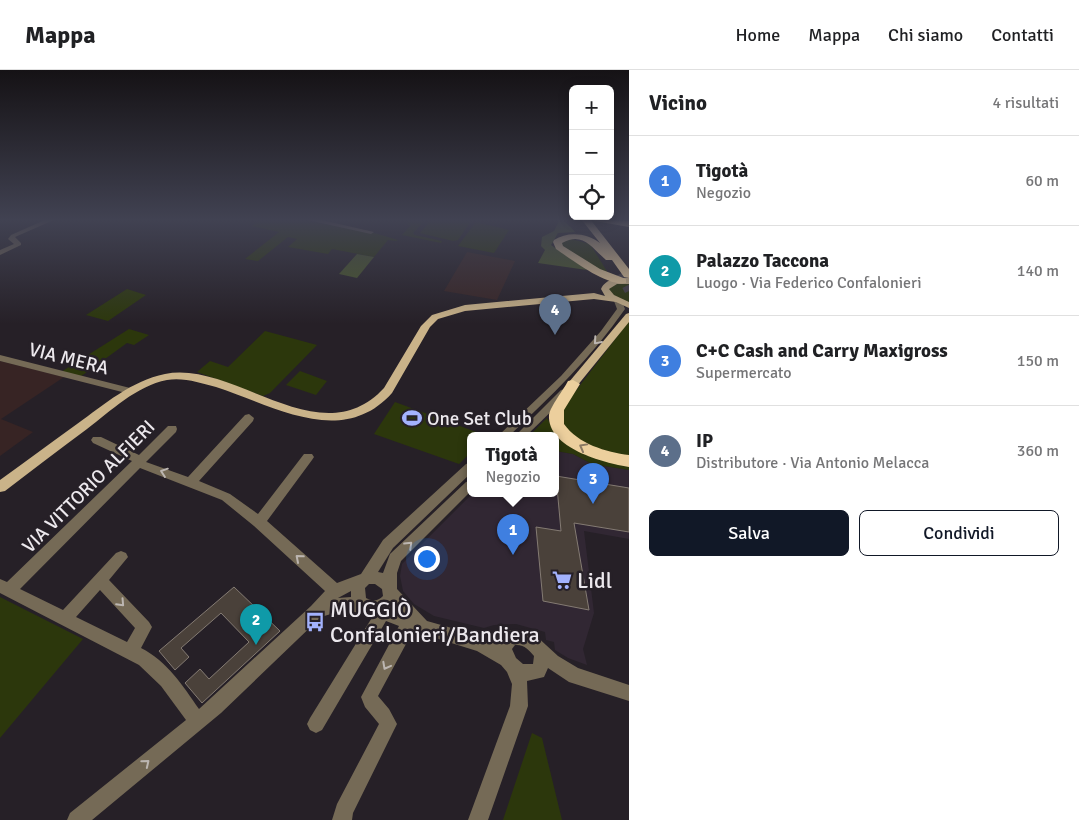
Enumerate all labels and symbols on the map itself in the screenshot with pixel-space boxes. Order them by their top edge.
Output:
pin: 4 [539,294,571,335]
one-way arrow [594,336,603,345]
street label: VIA MERA [26,337,112,381]
sports icon: One Set Club [401,407,423,429]
place label: One Set Club [427,407,532,431]
street label: VIA VITTORIO ALFIERI [17,415,160,558]
one-way arrow [579,443,588,453]
pin: 3 [577,463,609,504]
one-way arrow [160,468,169,478]
pin: 1 [497,514,529,555]
one-way arrow [403,542,412,551]
your location [414,546,440,572]
one-way arrow [296,555,305,564]
place label: Lidl [577,567,612,594]
supermarket icon: Lidl [551,569,573,591]
place label: MUGGIÒ Confalonieri/Bandiera [330,596,540,648]
one-way arrow [115,597,124,606]
pin: 2 [240,604,272,645]
bus stop icon: MUGGIÒ Confalonieri/Bandiera [304,611,326,633]
one-way arrow [382,660,392,669]
one-way arrow [140,761,149,769]

